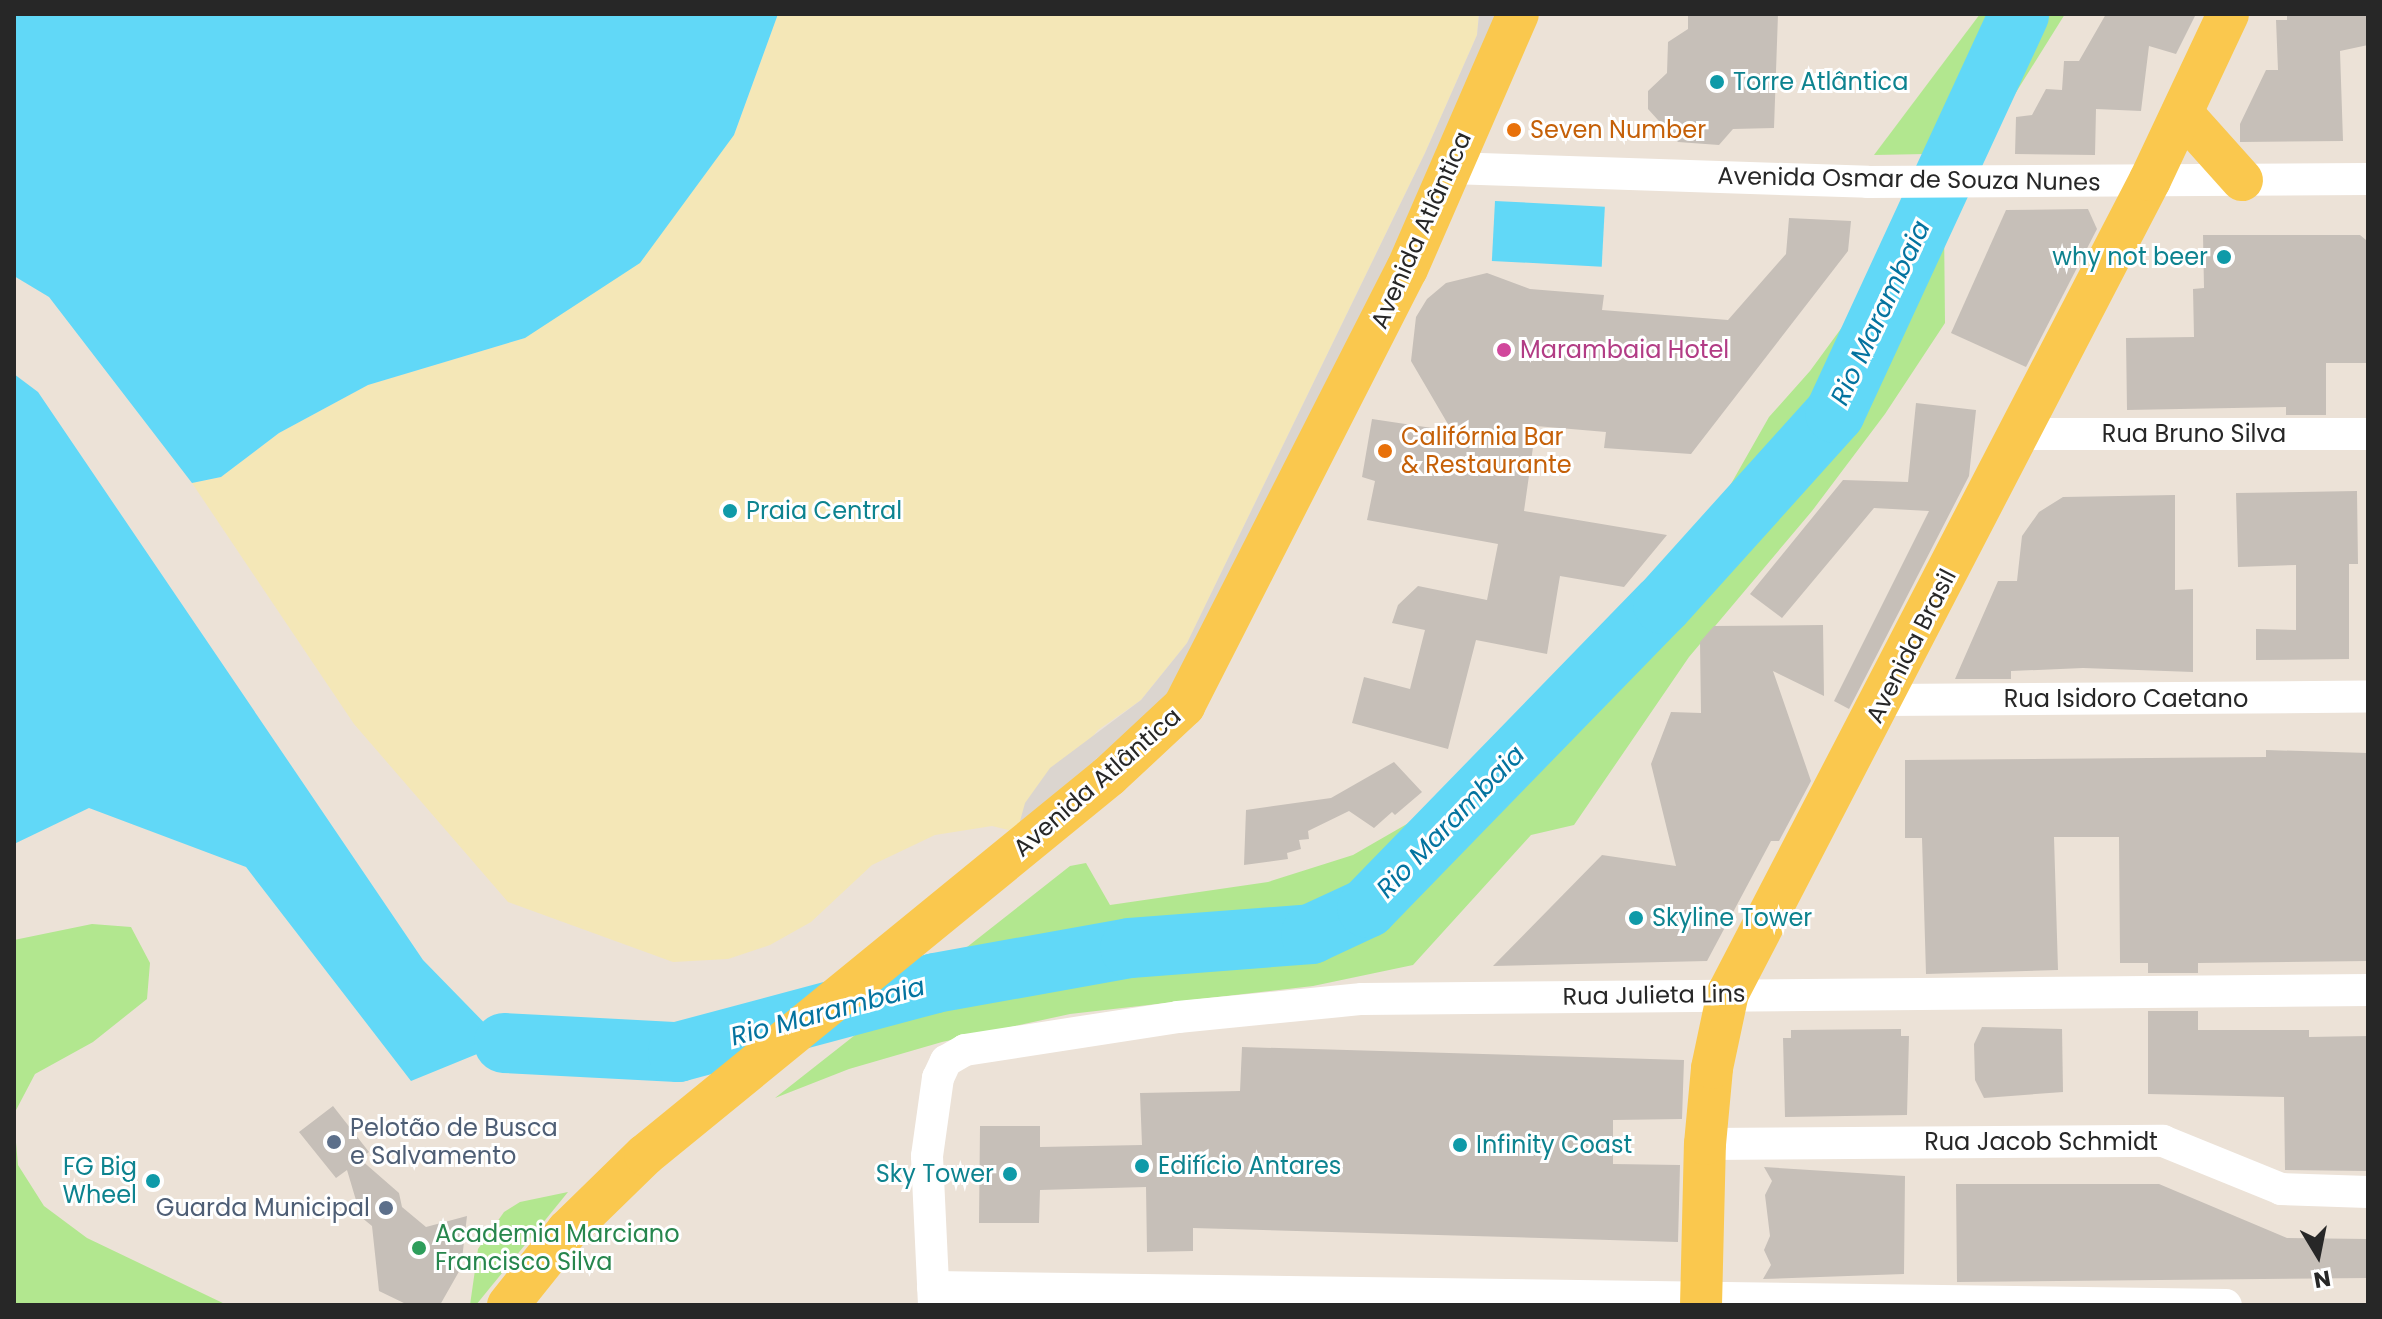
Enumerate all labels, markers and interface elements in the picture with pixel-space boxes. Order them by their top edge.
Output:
place label: Torre Atlântica [1733,68,1908,96]
marker: Torre Atlântica [1708,73,1726,91]
place label: Seven Number [1530,116,1706,144]
marker: Seven Number [1505,121,1523,139]
street label: Avenida Atlântica [1365,127,1477,333]
street label: Avenida Osmar de Souza Nunes [1717,161,2101,197]
water label: Rio Marambaia [1825,216,1937,410]
place label: why not beer [2052,243,2208,271]
marker: why not beer [2215,248,2233,266]
place label: Marambaia Hotel [1520,336,1729,364]
marker: Marambaia Hotel [1495,341,1513,359]
street label: Rua Bruno Silva [2102,420,2286,448]
place label: Califórnia Bar & Restaurante [1401,423,1572,479]
marker: Califórnia Bar & Restaurante [1376,442,1394,460]
place label: Praia Central [746,497,902,525]
marker: Praia Central [721,502,739,520]
street label: Avenida Brasil [1860,564,1962,728]
street label: Rua Isidoro Caetano [2004,685,2248,713]
street label: Avenida Atlântica [1007,701,1187,863]
water label: Rio Marambaia [1370,739,1532,905]
place label: Skyline Tower [1652,904,1812,932]
marker: Skyline Tower [1627,909,1645,927]
water label: Rio Marambaia [727,971,929,1053]
street label: Rua Julieta Lins [1562,979,1746,1011]
place label: Pelotão de Busca e Salvamento [350,1114,558,1170]
street label: Rua Jacob Schmidt [1924,1128,2158,1156]
place label: Infinity Coast [1476,1131,1632,1159]
marker: Pelotão de Busca e Salvamento [325,1133,343,1151]
marker: Infinity Coast [1451,1136,1469,1154]
place label: Edifício Antares [1158,1152,1341,1180]
place label: FG Big Wheel [63,1153,137,1209]
marker: Edifício Antares [1133,1157,1151,1175]
place label: Sky Tower [876,1160,994,1188]
marker: Sky Tower [1001,1165,1019,1183]
marker: FG Big Wheel [144,1172,162,1190]
place label: Guarda Municipal [156,1194,370,1222]
marker: Guarda Municipal [377,1199,395,1217]
north arrow [2278,1215,2358,1295]
place label: Academia Marciano Francisco Silva [435,1220,680,1276]
marker: Academia Marciano Francisco Silva [410,1239,428,1257]
text: N [2311,1262,2333,1296]

